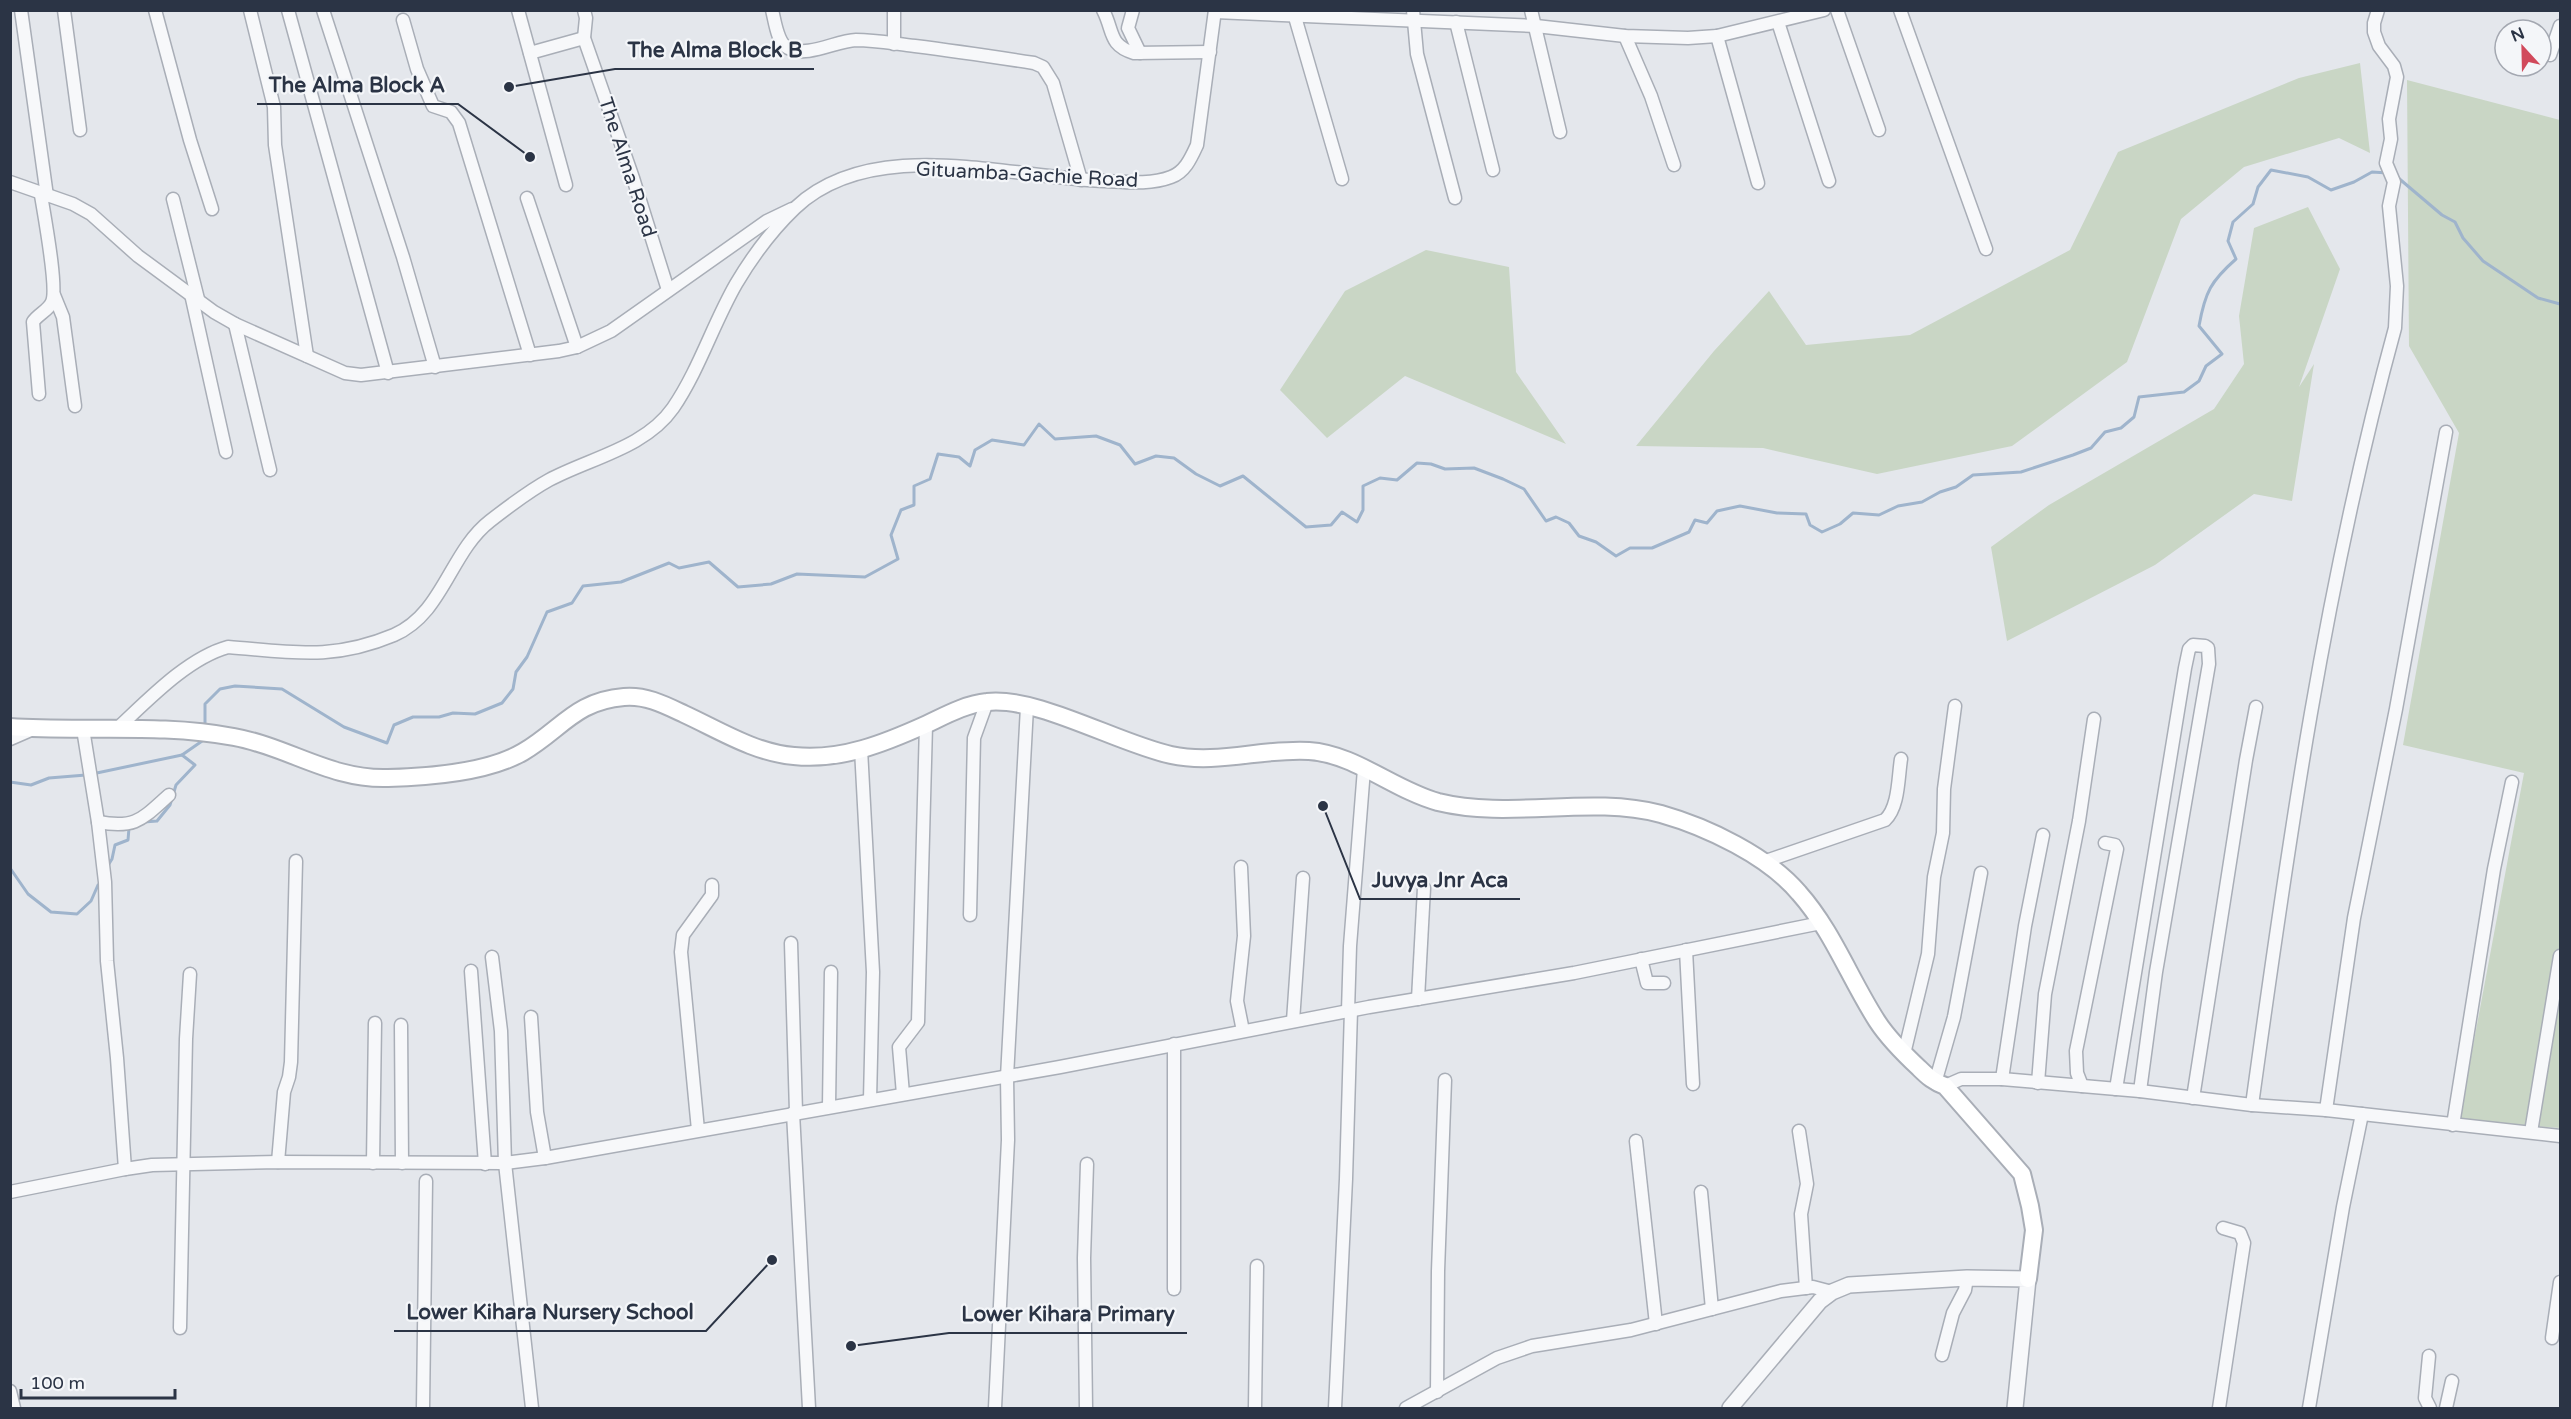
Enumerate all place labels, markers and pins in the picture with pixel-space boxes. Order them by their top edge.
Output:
callout: The Alma Block B [615,30,814,69]
callout: The Alma Block A [257,65,458,104]
callout: Juvya Jnr Aca [1360,860,1520,899]
callout: Lower Kihara Nursery School [394,1292,706,1331]
callout: Lower Kihara Primary [949,1294,1187,1333]

